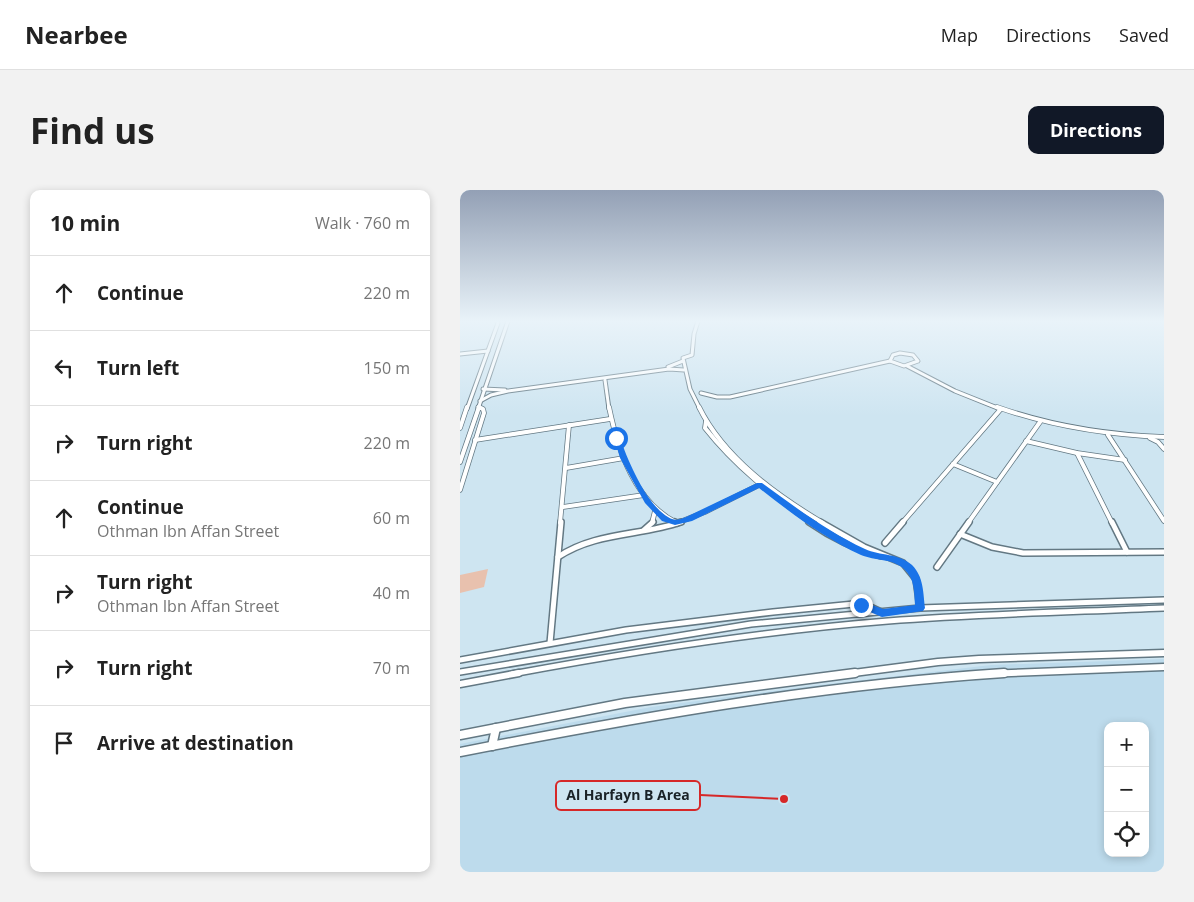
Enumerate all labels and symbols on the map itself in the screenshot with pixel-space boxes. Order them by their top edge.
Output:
route start [605,427,628,450]
route end [850,594,873,617]
callout: Al Harfayn B Area [556,781,700,810]
text: Al Harfayn B Area [566,785,690,804]

